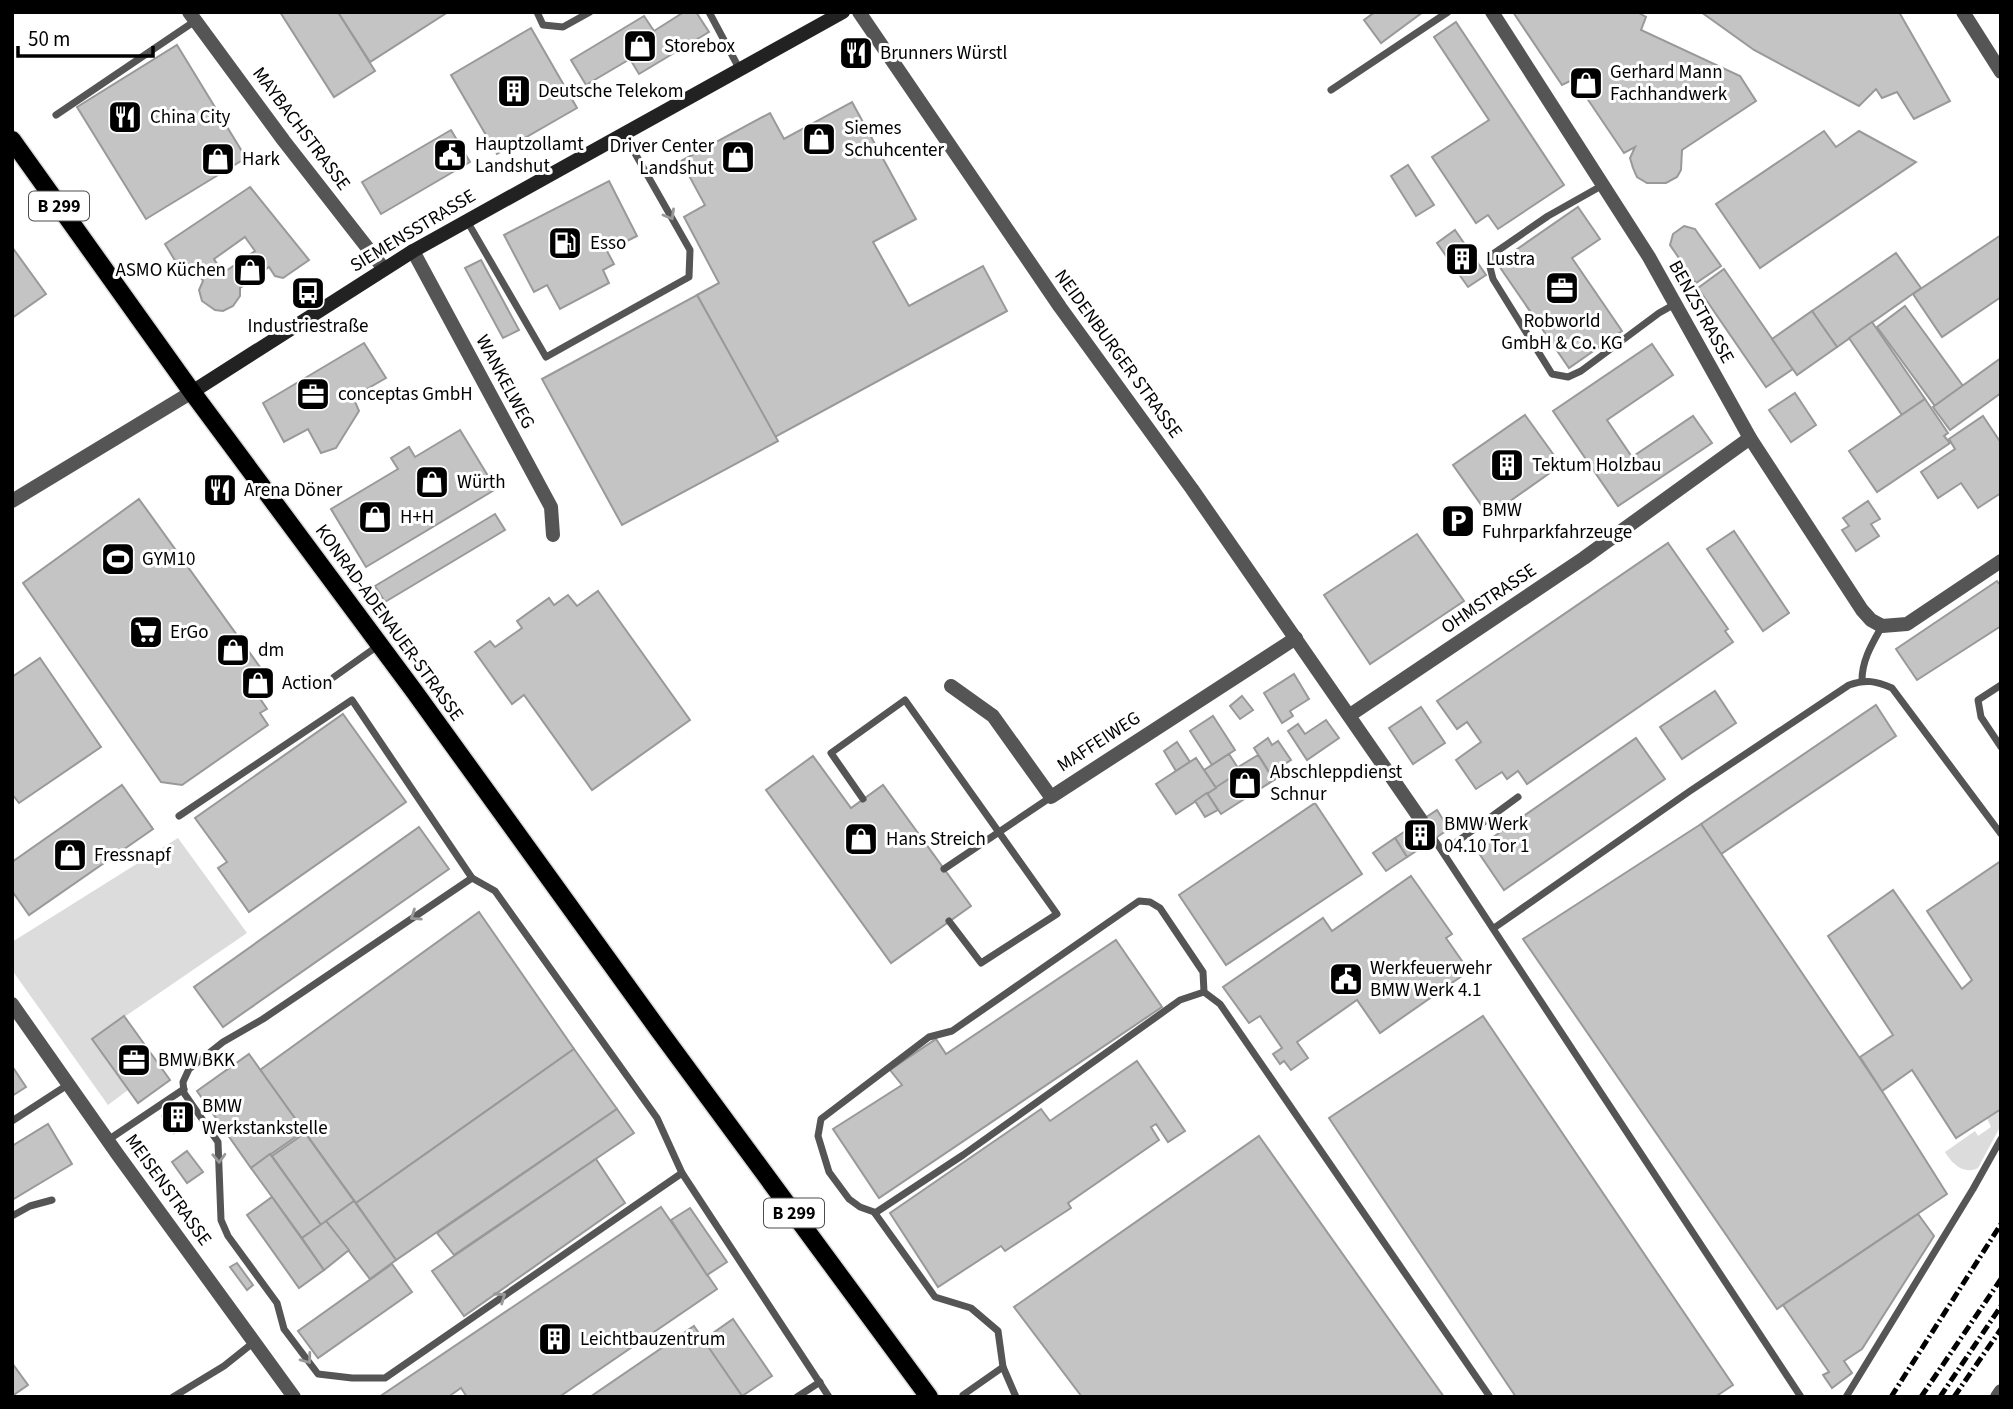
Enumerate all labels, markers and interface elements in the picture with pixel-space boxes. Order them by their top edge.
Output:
scale bar [18,14,152,58]
text: 50 m [28,24,70,54]
shop icon: Storebox [621,27,659,65]
place label: Storebox [664,33,735,60]
restaurant icon: Brunners Würstl [837,34,875,72]
place label: Brunners Würstl [880,40,1007,67]
place label: Gerhard Mann Fachhandwerk [1610,59,1728,108]
street label: MAYBACHSTRASSE [246,62,356,196]
shop icon: Gerhard Mann Fachhandwerk [1567,64,1605,102]
building icon: Deutsche Telekom [495,72,533,110]
place label: Deutsche Telekom [538,78,684,105]
restaurant icon: China City [106,98,144,136]
place label: China City [150,104,231,131]
place label: Siemes Schuhcenter [844,115,944,164]
shop icon: Siemes Schuhcenter [800,120,838,158]
place label: Hauptzollamt Landshut [475,131,584,180]
place label: Driver Center Landshut [610,133,715,182]
public building icon: Hauptzollamt Landshut [431,136,469,174]
shop icon: Driver Center Landshut [719,138,757,176]
shop icon: Hark [199,140,237,178]
place label: Hark [242,146,281,173]
street label: SIEMENSSTRASSE [345,183,481,279]
road number: B 299 [29,191,89,220]
one-way arrow [662,207,675,220]
fuel station icon: Esso [546,224,584,262]
place label: Esso [590,230,626,257]
building icon: Lustra [1443,240,1481,278]
place label: Lustra [1486,246,1535,273]
shop icon: ASMO Küchen [231,251,269,289]
street label: BENZSTRASSE [1662,256,1740,368]
place label: ASMO Küchen [115,257,226,284]
street label: NEIDENBURGER STRASSE [1047,264,1189,444]
office icon: Robworld GmbH & Co. KG [1543,269,1581,307]
bus stop icon: Industriestraße [289,274,327,312]
place label: Robworld GmbH & Co. KG [1501,308,1623,357]
place label: Industriestraße [247,313,369,340]
street label: WANKELWEG [469,330,541,434]
office icon: conceptas GmbH [294,375,332,413]
place label: conceptas GmbH [338,381,473,408]
building icon: Tektum Holzbau [1488,446,1526,484]
place label: Tektum Holzbau [1532,452,1661,479]
shop icon: Würth [413,463,451,501]
place label: Würth [457,469,506,496]
restaurant icon: Arena Döner [201,471,239,509]
place label: Arena Döner [244,477,343,504]
place label: BMW Fuhrparkfahrzeuge [1482,497,1632,546]
shop icon: H+H [356,498,394,536]
parking icon: BMW Fuhrparkfahrzeuge [1439,502,1477,540]
place label: H+H [400,504,434,531]
street label: KONRAD-ADENAUER-STRASSE [308,519,470,727]
sports icon: GYM10 [99,540,137,578]
place label: GYM10 [142,546,195,573]
street label: OHMSTRASSE [1436,557,1542,641]
supermarket icon: ErGo [127,613,165,651]
place label: ErGo [170,619,209,646]
shop icon: dm [214,631,252,669]
place label: dm [258,637,284,664]
shop icon: Action [239,664,277,702]
place label: Action [282,670,333,697]
street label: MAFFEIWEG [1052,705,1146,779]
place label: Abschleppdienst Schnur [1270,759,1403,808]
shop icon: Abschleppdienst Schnur [1226,764,1264,802]
place label: BMW Werk 04.10 Tor 1 [1444,811,1529,860]
building icon: BMW Werk 04.10 Tor 1 [1401,816,1439,854]
shop icon: Hans Streich [842,820,880,858]
place label: Hans Streich [886,826,986,853]
shop icon: Fressnapf [51,836,89,874]
place label: Fressnapf [94,842,172,869]
one-way arrow [410,908,423,921]
place label: Werkfeuerwehr BMW Werk 4.1 [1370,955,1492,1004]
public building icon: Werkfeuerwehr BMW Werk 4.1 [1327,960,1365,998]
office icon: BMW BKK [115,1041,153,1079]
place label: BMW BKK [158,1047,235,1074]
place label: BMW Werkstankstelle [202,1093,328,1142]
building icon: BMW Werkstankstelle [159,1098,197,1136]
street label: MEISENSTRASSE [118,1129,218,1251]
one-way arrow [211,1153,227,1164]
road number: B 299 [764,1198,824,1228]
one-way arrow [493,1293,506,1305]
building icon: Leichtbauzentrum [536,1320,574,1358]
place label: Leichtbauzentrum [580,1326,726,1353]
one-way arrow [298,1351,311,1364]

